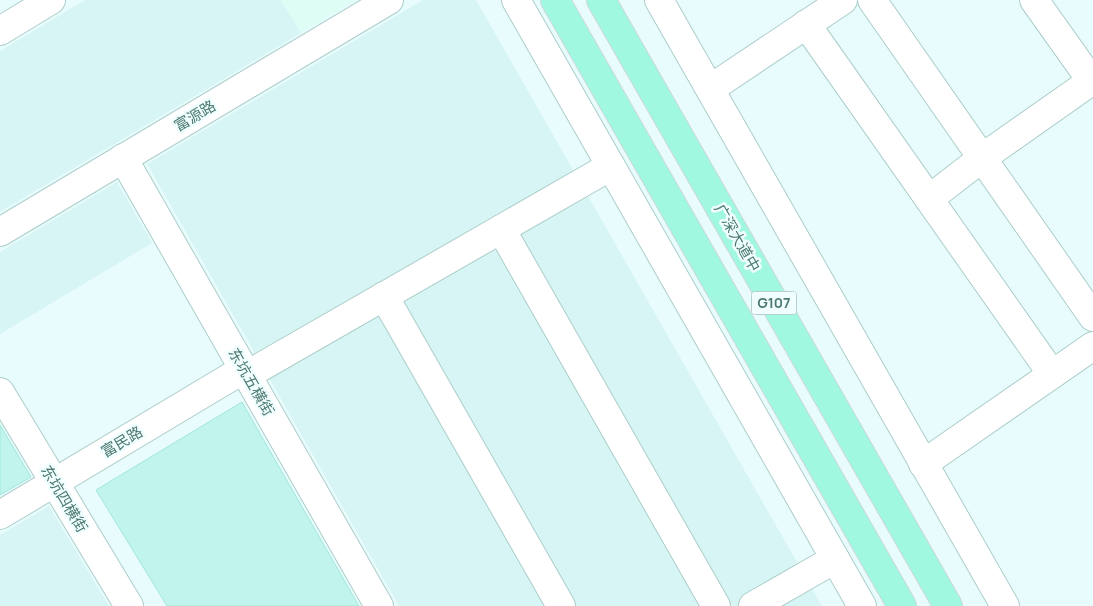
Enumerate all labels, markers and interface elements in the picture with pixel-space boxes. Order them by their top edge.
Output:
street label: 富源路 [170,95,219,136]
street label: 广深大道中 [710,200,765,275]
road number: G107 [752,292,796,314]
street label: 东坑五横街 [224,344,279,419]
street label: 富民路 [97,421,146,462]
street label: 东坑四横街 [36,461,93,536]

